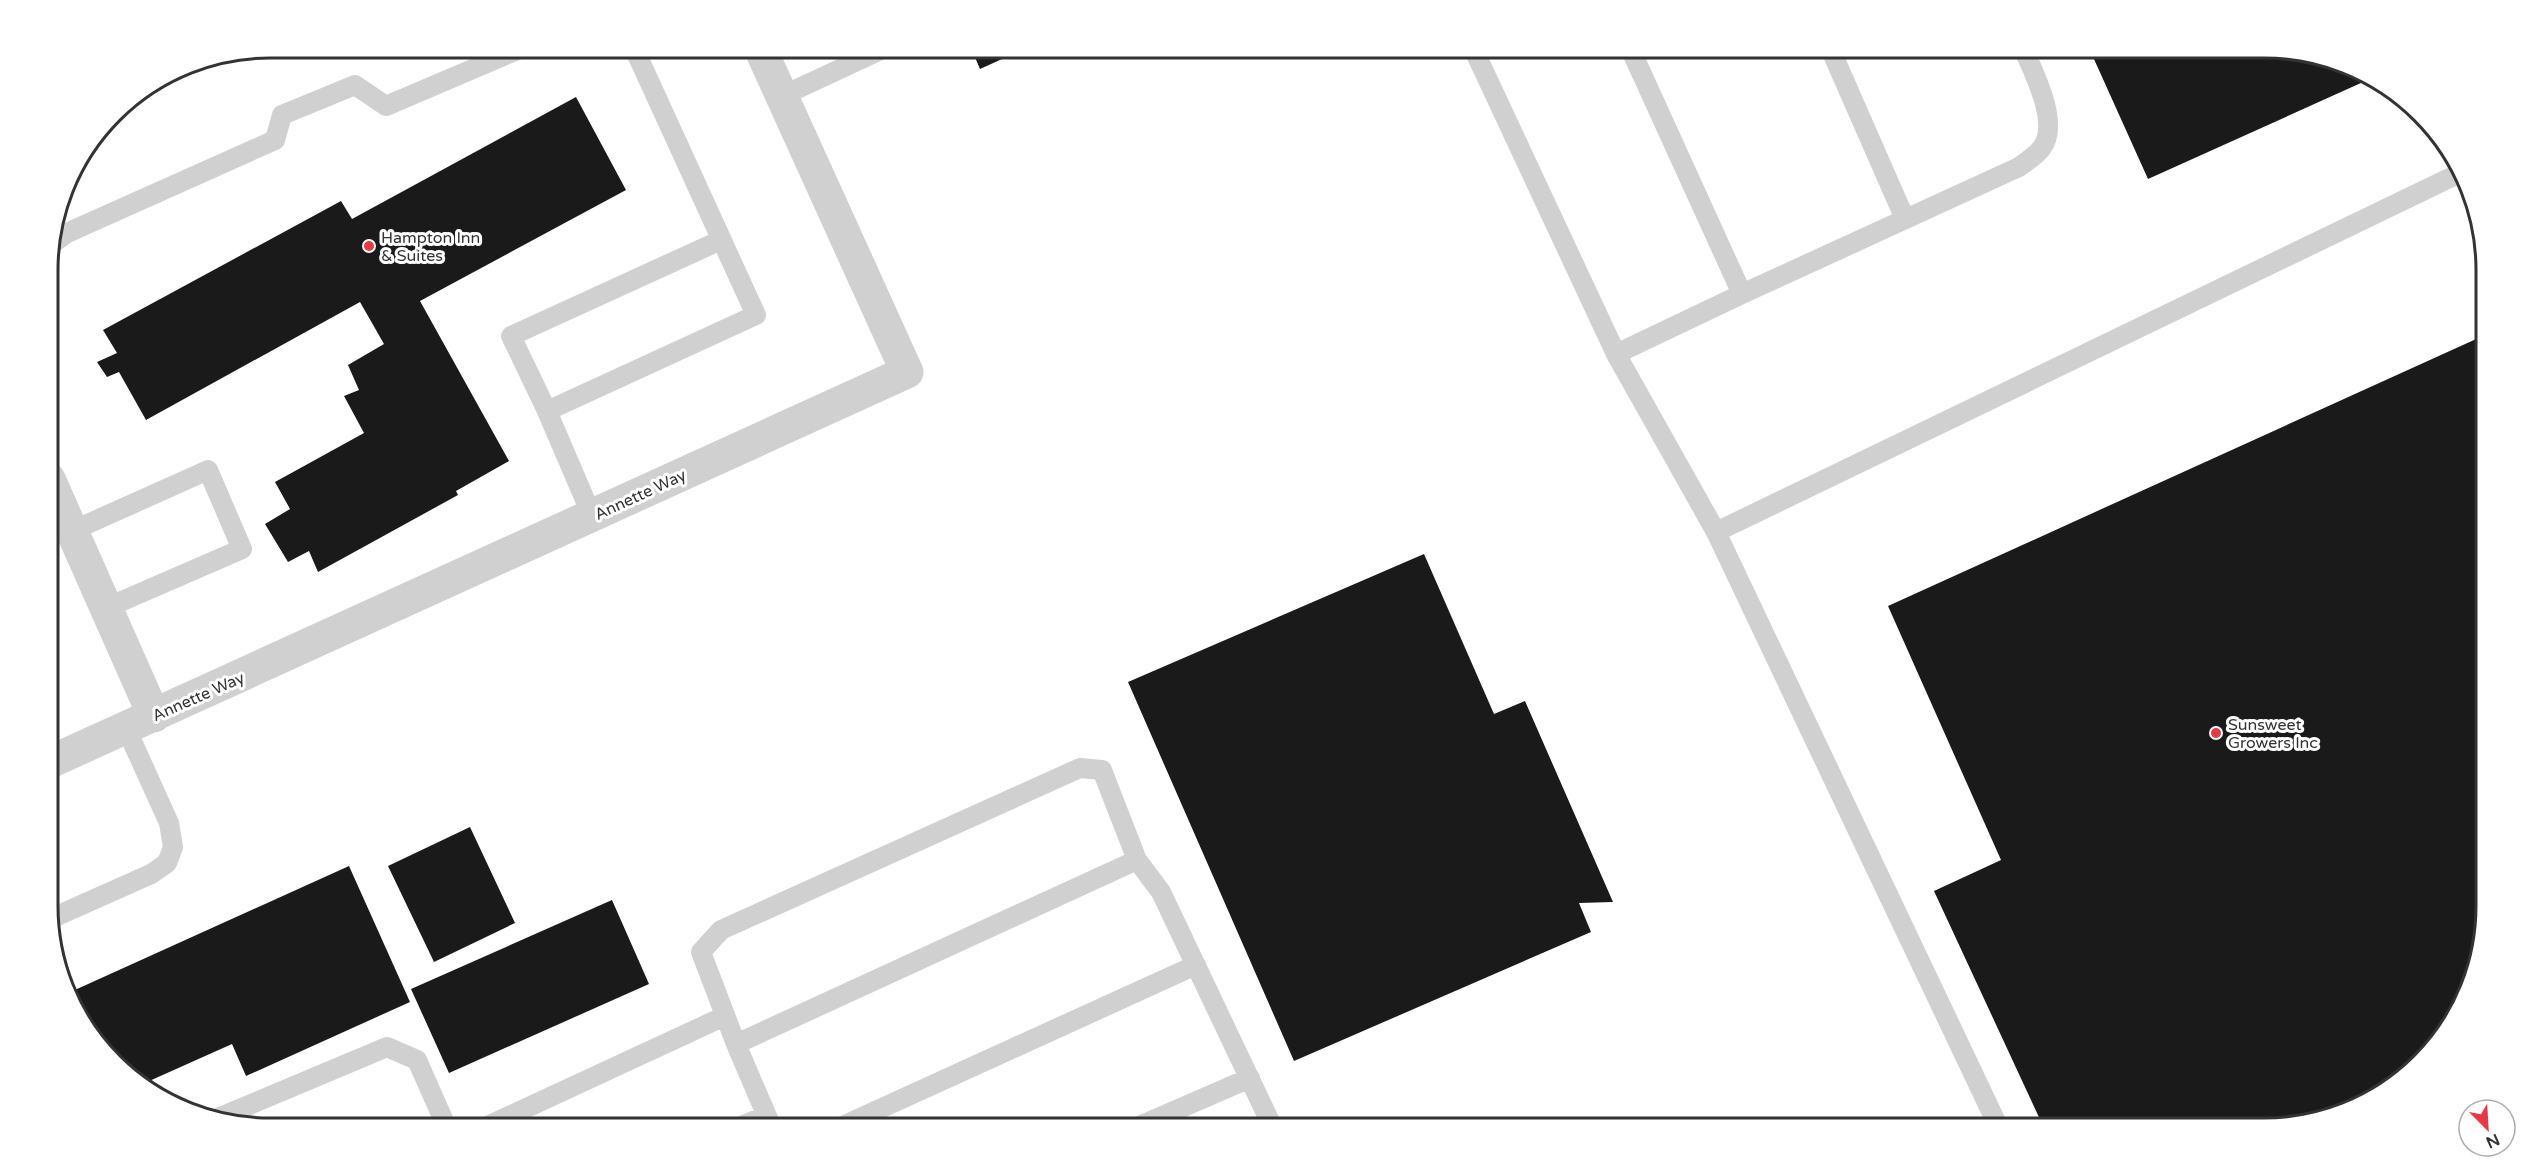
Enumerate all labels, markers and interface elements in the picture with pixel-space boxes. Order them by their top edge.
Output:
place label: Hampton Inn & Suites [381,228,480,266]
marker: Hampton Inn & Suites [362,239,376,253]
street label: Annette Way [591,465,690,525]
street label: Annette Way [149,668,248,726]
place label: Sunsweet Growers Inc [2228,715,2318,753]
marker: Sunsweet Growers Inc [2209,726,2223,740]
north arrow [2457,1098,2517,1158]
text: N [2483,1129,2503,1153]

